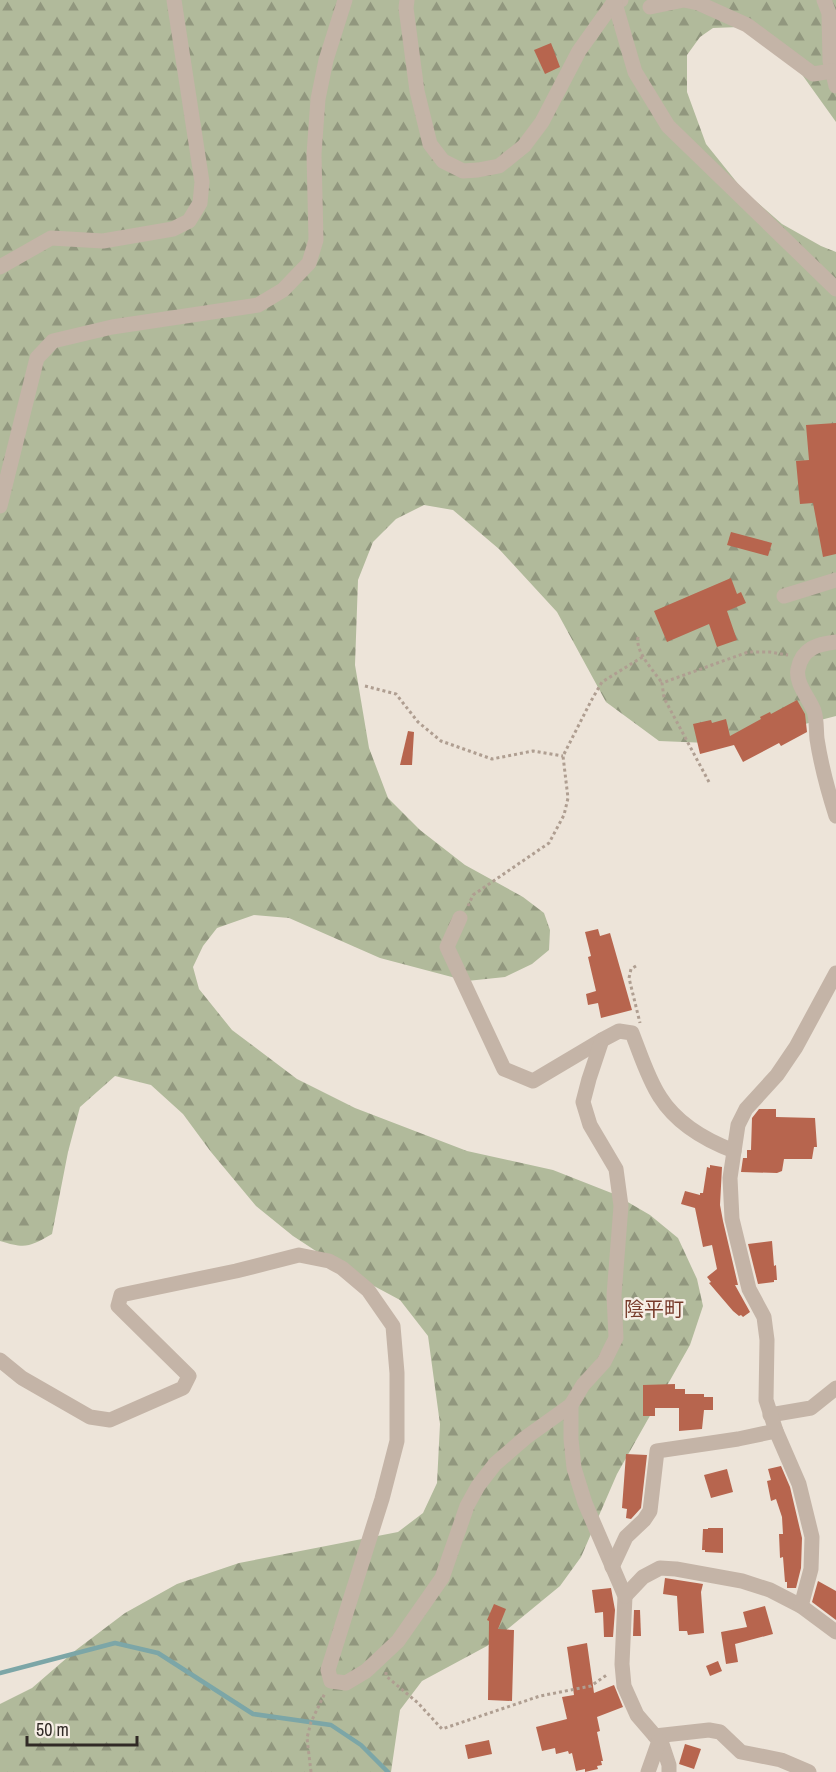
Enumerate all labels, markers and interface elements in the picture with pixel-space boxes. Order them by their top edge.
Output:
district label: 陰平町 [624,1295,684,1322]
scale bar [27,1709,136,1747]
text: 50 m [36,1717,69,1742]

